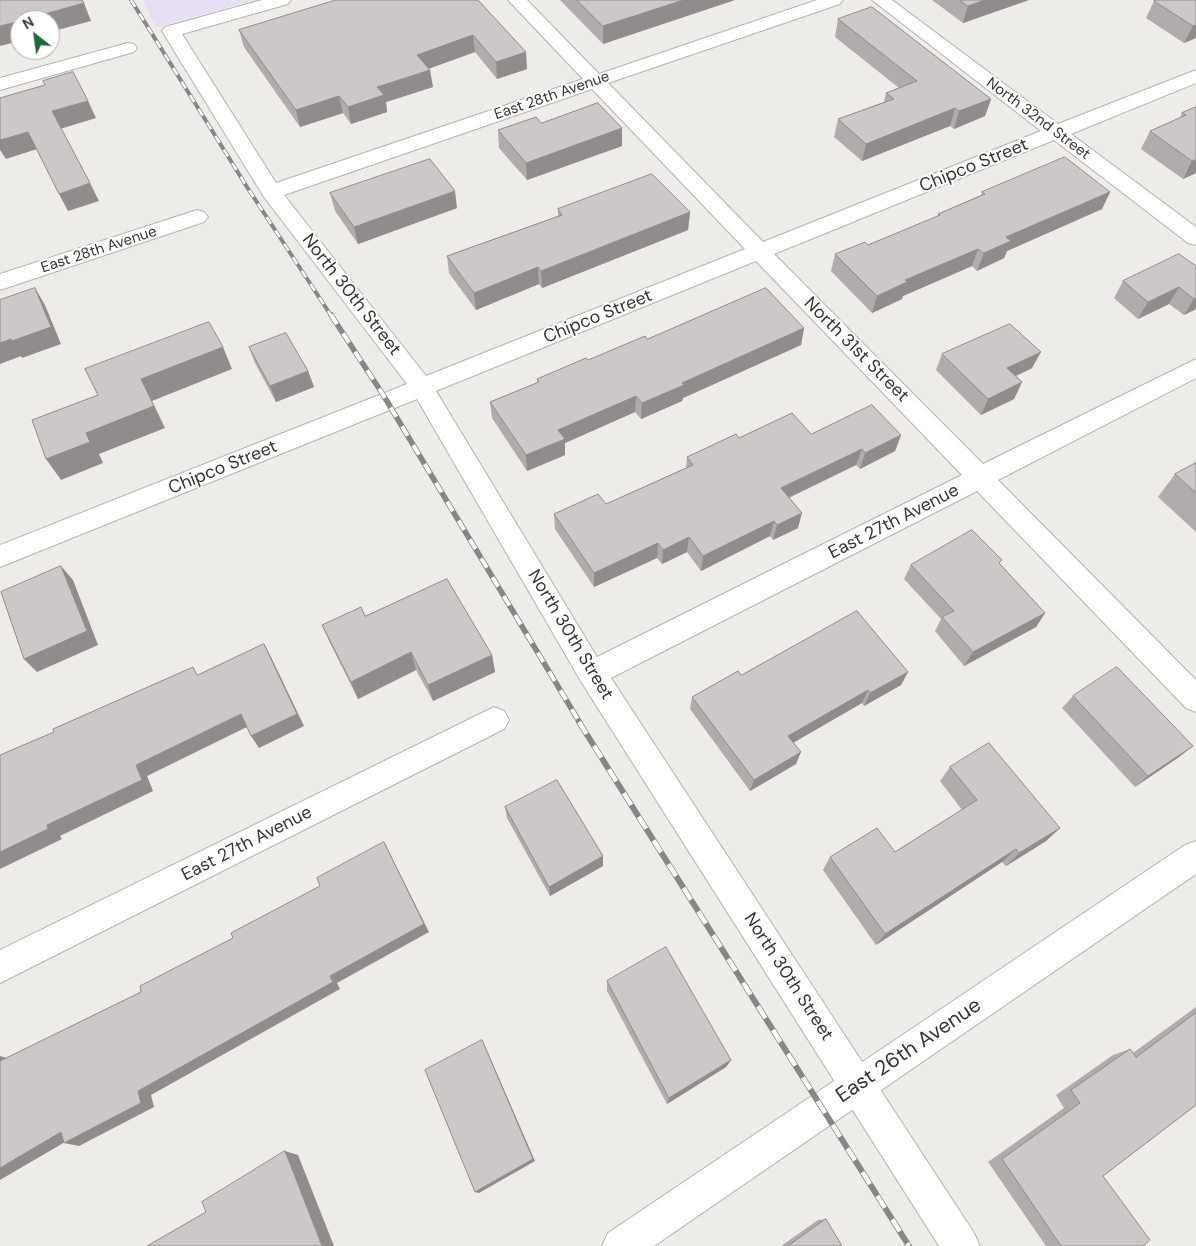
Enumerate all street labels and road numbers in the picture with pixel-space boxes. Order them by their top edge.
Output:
street label: East 28th Avenue [492,68,612,124]
street label: North 32nd Street [983,74,1093,164]
street label: Chipco Street [916,134,1032,198]
street label: East 28th Avenue [39,223,159,277]
street label: North 30th Street [297,230,405,360]
street label: Chipco Street [540,285,656,349]
street label: North 31st Street [799,293,913,407]
street label: Chipco Street [165,436,281,500]
street label: East 27th Avenue [825,480,963,564]
street label: North 30th Street [523,566,617,704]
street label: East 27th Avenue [178,802,316,886]
street label: North 30th Street [739,909,837,1045]
street label: East 26th Avenue [832,993,986,1109]

